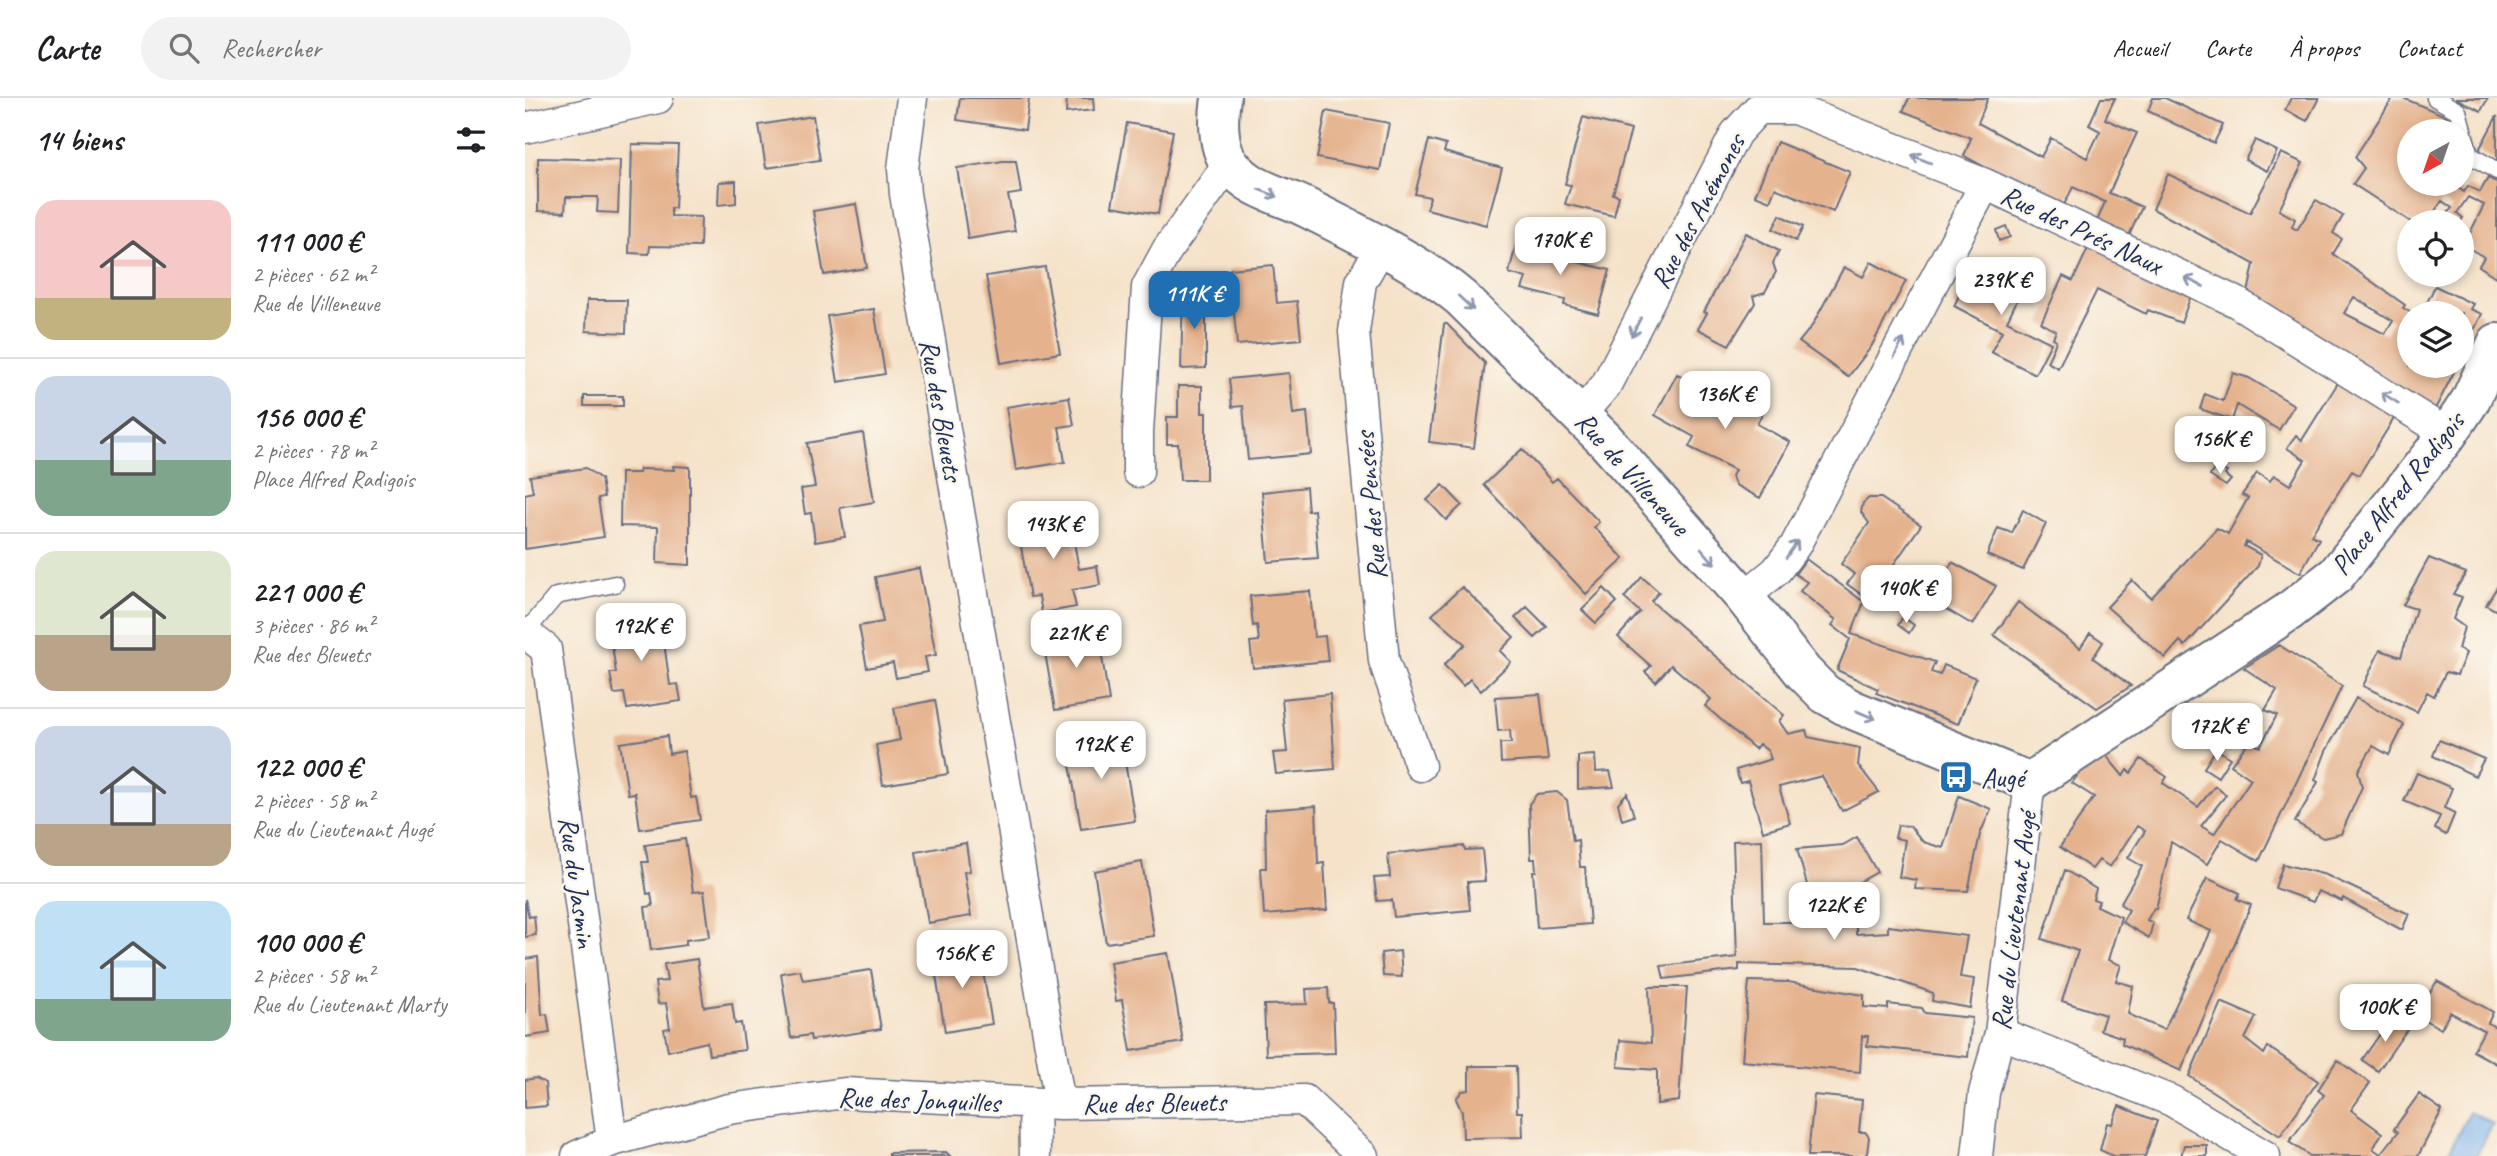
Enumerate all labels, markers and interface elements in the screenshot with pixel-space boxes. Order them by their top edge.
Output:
search box [141,17,631,80]
text: Carte [35,27,99,69]
icon: search [165,29,203,67]
text: Rechercher [221,32,321,65]
text: Accueil [2113,33,2167,63]
text: Carte [2205,33,2251,63]
text: À propos [2289,33,2359,63]
text: Contact [2397,33,2462,63]
north arrow [2397,119,2475,196]
map controls [2397,119,2474,378]
text: 14 biens [35,121,123,159]
icon: filters [452,121,490,159]
street label: Rue des Anémones [1642,126,1754,295]
one-way arrow [1911,151,1933,164]
street label: Rue des Prés Naux [1995,177,2170,283]
one-way arrow [1257,188,1279,201]
button: locate [2397,210,2474,287]
pin: 170K € [1503,218,1617,277]
text: 111 000 € [252,222,361,260]
text: 170K € [1531,225,1589,254]
icon: home [91,228,175,312]
pin: 239K € [1944,258,2058,317]
text: 2 pièces · 62 m² [252,260,374,289]
text: 239K € [1972,265,2030,294]
pin: 111K € [1137,272,1251,331]
one-way arrow [2184,275,2206,288]
text: 111K € [1165,279,1223,308]
text: Rue de Villeneuve [252,289,380,318]
one-way arrow [1457,295,1474,312]
button: layers [2397,301,2474,378]
one-way arrow [1629,316,1643,336]
street label: Rue des Bleuets [912,336,972,486]
one-way arrow [1893,338,1906,359]
pin: 136K € [1668,372,1782,431]
text: 136K € [1695,379,1755,408]
one-way arrow [2381,390,2400,405]
text: 156 000 € [252,398,361,436]
street label: Place Alfred Radigois [2323,403,2474,582]
icon: home [91,404,175,488]
street label: Rue de Villeneuve [1568,404,1699,544]
pin: 156K € [2163,416,2277,476]
text: 156K € [2191,424,2249,453]
street label: Rue des Pensées [1346,428,1394,581]
text: 2 pièces · 78 m² [252,436,374,465]
text: Place Alfred Radigois [252,465,414,494]
pin: 143K € [996,502,1110,561]
text: 143K € [1024,509,1082,538]
one-way arrow [1785,540,1799,559]
one-way arrow [1700,547,1716,565]
pin: 140K € [1849,566,1963,625]
text: 221 000 € [252,573,361,611]
text: 140K € [1877,573,1935,602]
icon: home [91,579,175,663]
pin: 192K € [584,603,698,663]
pin: 221K € [1019,610,1133,670]
text: 3 pièces · 86 m² [252,611,374,640]
text: 192K € [612,611,670,640]
text: 221K € [1047,618,1105,647]
text: Rue des Bleuets [252,640,370,669]
pin: 172K € [2160,704,2274,763]
one-way arrow [1855,710,1876,723]
text: 172K € [2188,711,2246,740]
pin: 192K € [1044,722,1158,781]
text: 192K € [1072,729,1130,758]
text: 122 000 € [252,748,361,786]
icon: home [91,754,175,838]
bus stop icon: Augé [1937,758,1975,796]
place label: Augé [1981,760,2028,795]
text: 2 pièces · 58 m² [252,786,374,815]
street label: Rue du Lieutenant Augé [1983,806,2045,1032]
street label: Rue du Jasmin [551,814,604,951]
text: Rue du Lieutenant Augé [252,815,433,844]
pin: 122K € [1777,882,1891,942]
text: 122K € [1805,890,1863,919]
text: 100 000 € [252,923,361,961]
icon: home [91,929,175,1013]
pin: 156K € [905,930,1019,990]
text: 156K € [933,938,991,967]
text: 2 pièces · 58 m² [252,961,374,990]
pin: 100K € [2328,984,2442,1044]
text: Rue du Lieutenant Marty [252,990,447,1019]
text: 100K € [2356,992,2414,1021]
street label: Rue des Jonquilles [837,1079,1003,1120]
street label: Rue des Bleuets [1082,1084,1229,1121]

